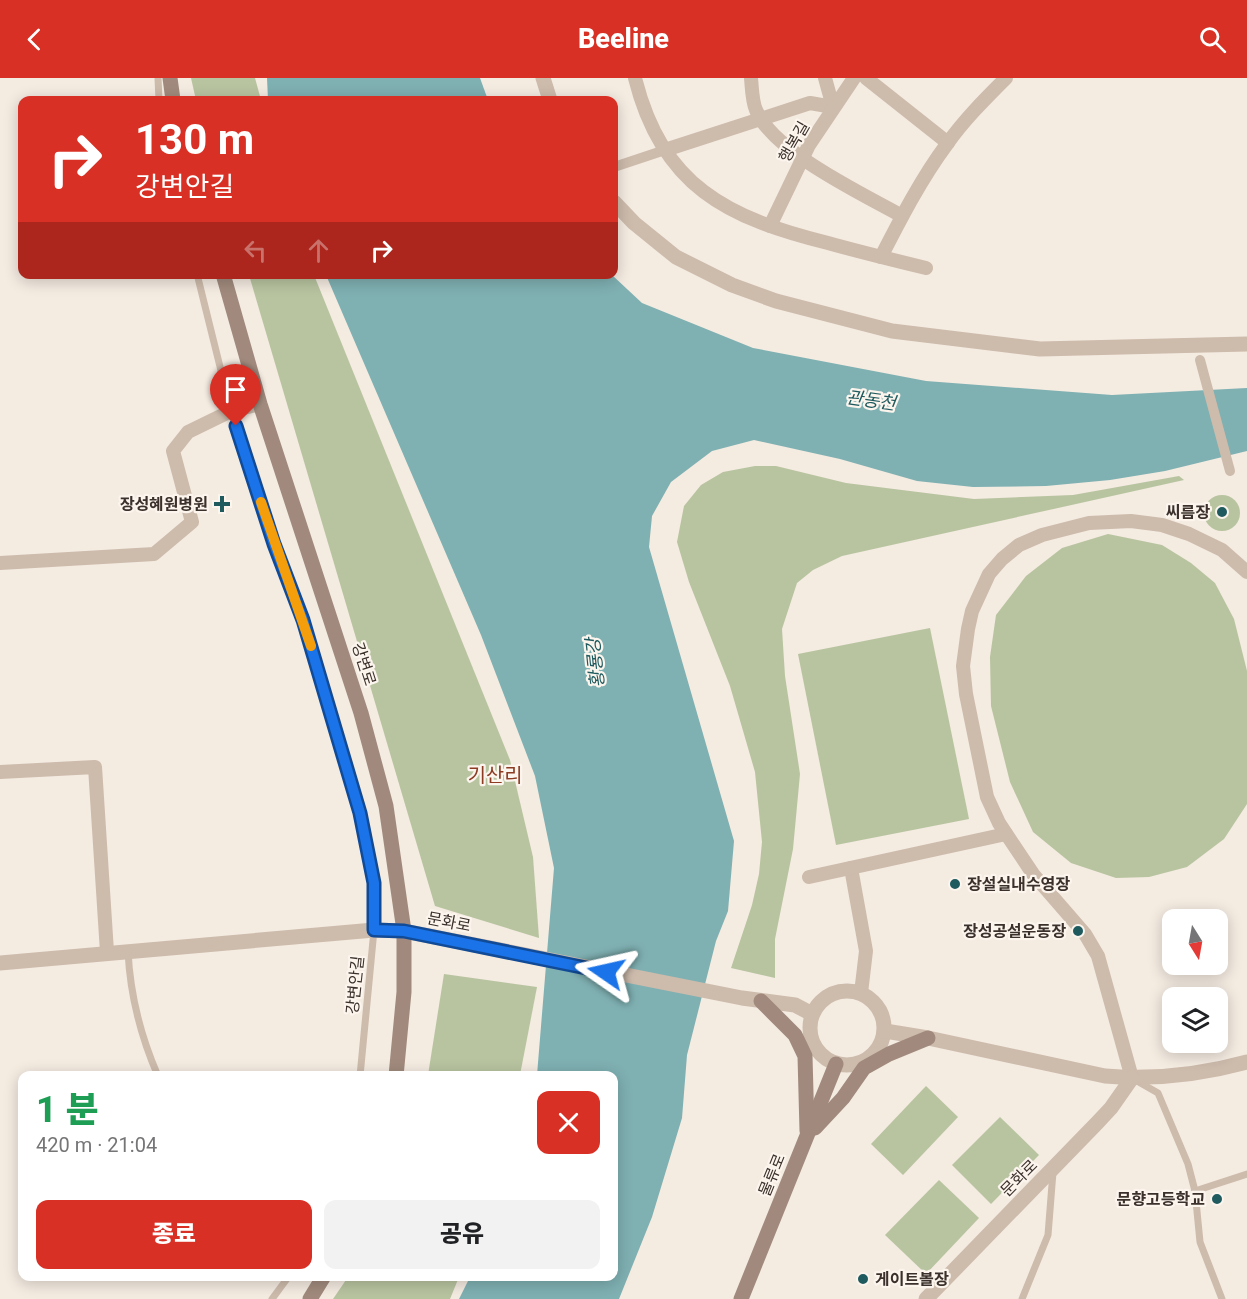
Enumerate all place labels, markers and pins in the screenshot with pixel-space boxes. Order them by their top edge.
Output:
pin [210,364,261,426]
place label: 장성혜원병원 [120,495,208,514]
marker: 장성혜원병원 [213,495,231,513]
place label: 씨름장 [1166,503,1210,522]
marker: 씨름장 [1215,505,1229,519]
place label: 장설실내수영장 [967,875,1070,894]
marker: 장설실내수영장 [948,877,962,891]
place label: 장성공설운동장 [963,922,1066,941]
marker: 장성공설운동장 [1071,924,1085,938]
place label: 문향고등학교 [1117,1190,1205,1209]
marker: 문향고등학교 [1210,1192,1224,1206]
place label: 게이트볼장 [875,1270,949,1289]
marker: 게이트볼장 [856,1272,870,1286]

